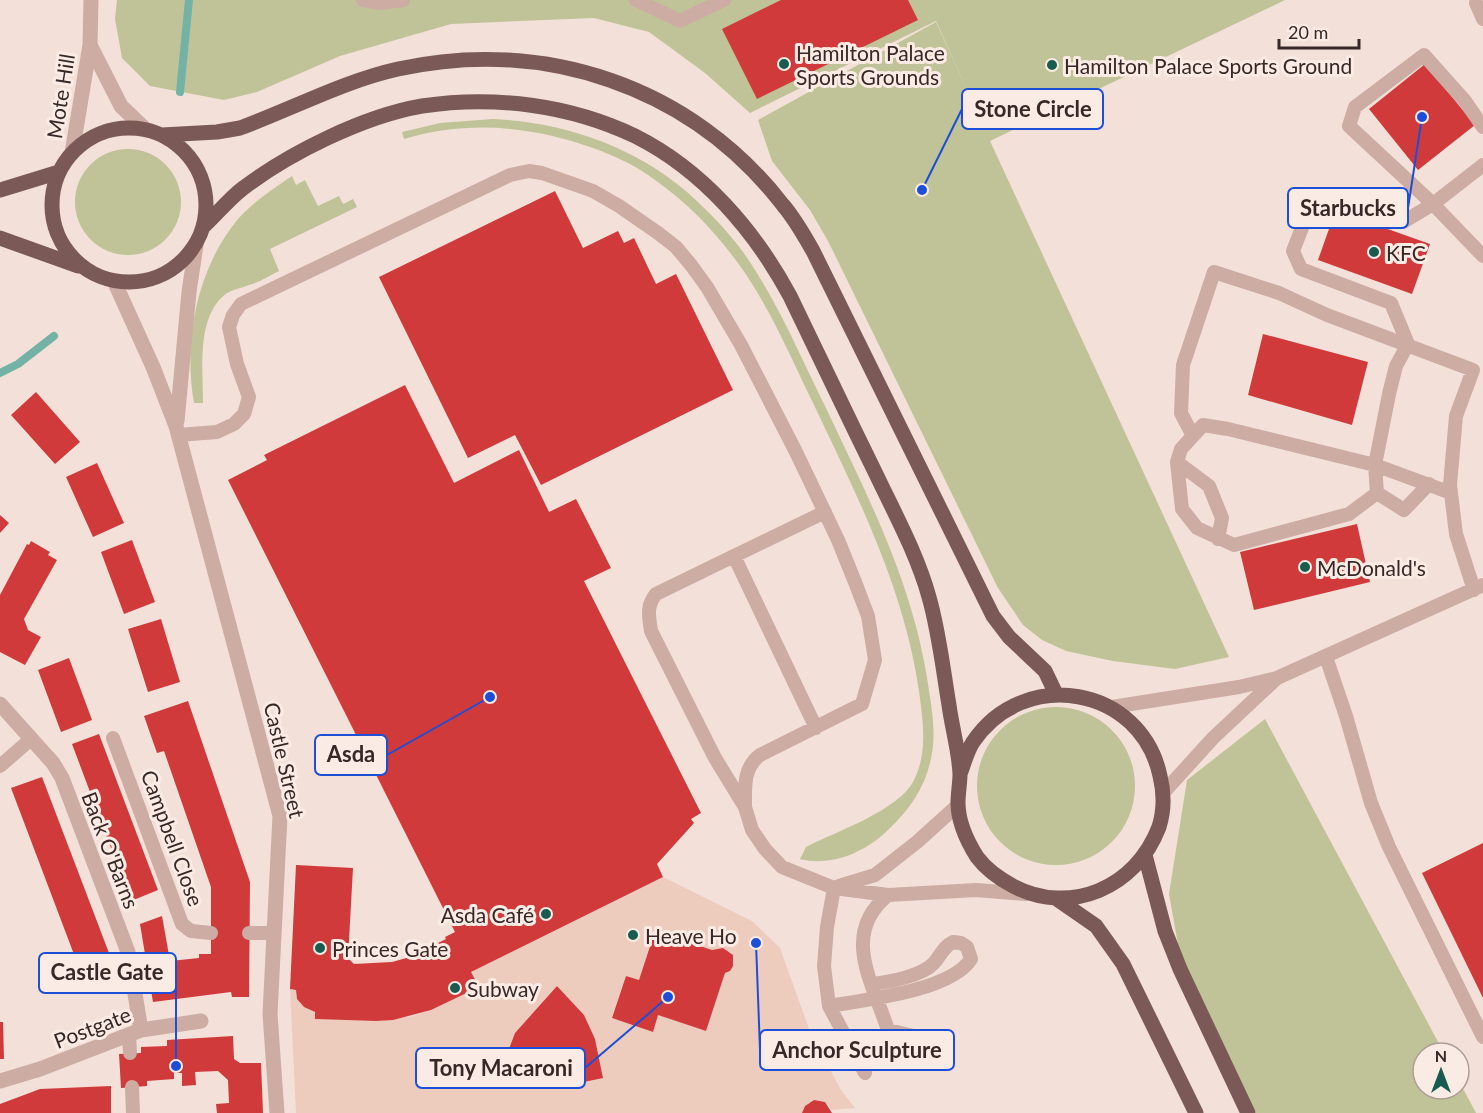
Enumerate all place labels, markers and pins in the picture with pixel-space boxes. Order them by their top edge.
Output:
place label: Hamilton Palace Sports Grounds [796,40,945,89]
place label: Hamilton Palace Sports Ground [1064,53,1352,78]
marker: Hamilton Palace Sports Grounds [777,57,791,71]
marker: Hamilton Palace Sports Ground [1045,58,1059,72]
callout: Stone Circle [962,89,1103,129]
callout: Starbucks [1288,188,1408,228]
place label: KFC [1386,240,1426,265]
marker: KFC [1367,245,1381,259]
place label: McDonald's [1317,555,1426,580]
marker: McDonald's [1298,560,1312,574]
callout: Asda [315,735,387,775]
place label: Asda Café [441,902,534,927]
marker: Asda Café [539,907,553,921]
place label: Heave Ho [645,923,737,948]
marker: Heave Ho [626,928,640,942]
place label: Princes Gate [332,936,448,961]
marker: Princes Gate [313,941,327,955]
callout: Castle Gate [39,953,176,993]
place label: Subway [467,976,539,1001]
marker: Subway [448,981,462,995]
callout: Anchor Sculpture [760,1030,954,1070]
callout: Tony Macaroni [416,1048,585,1088]

